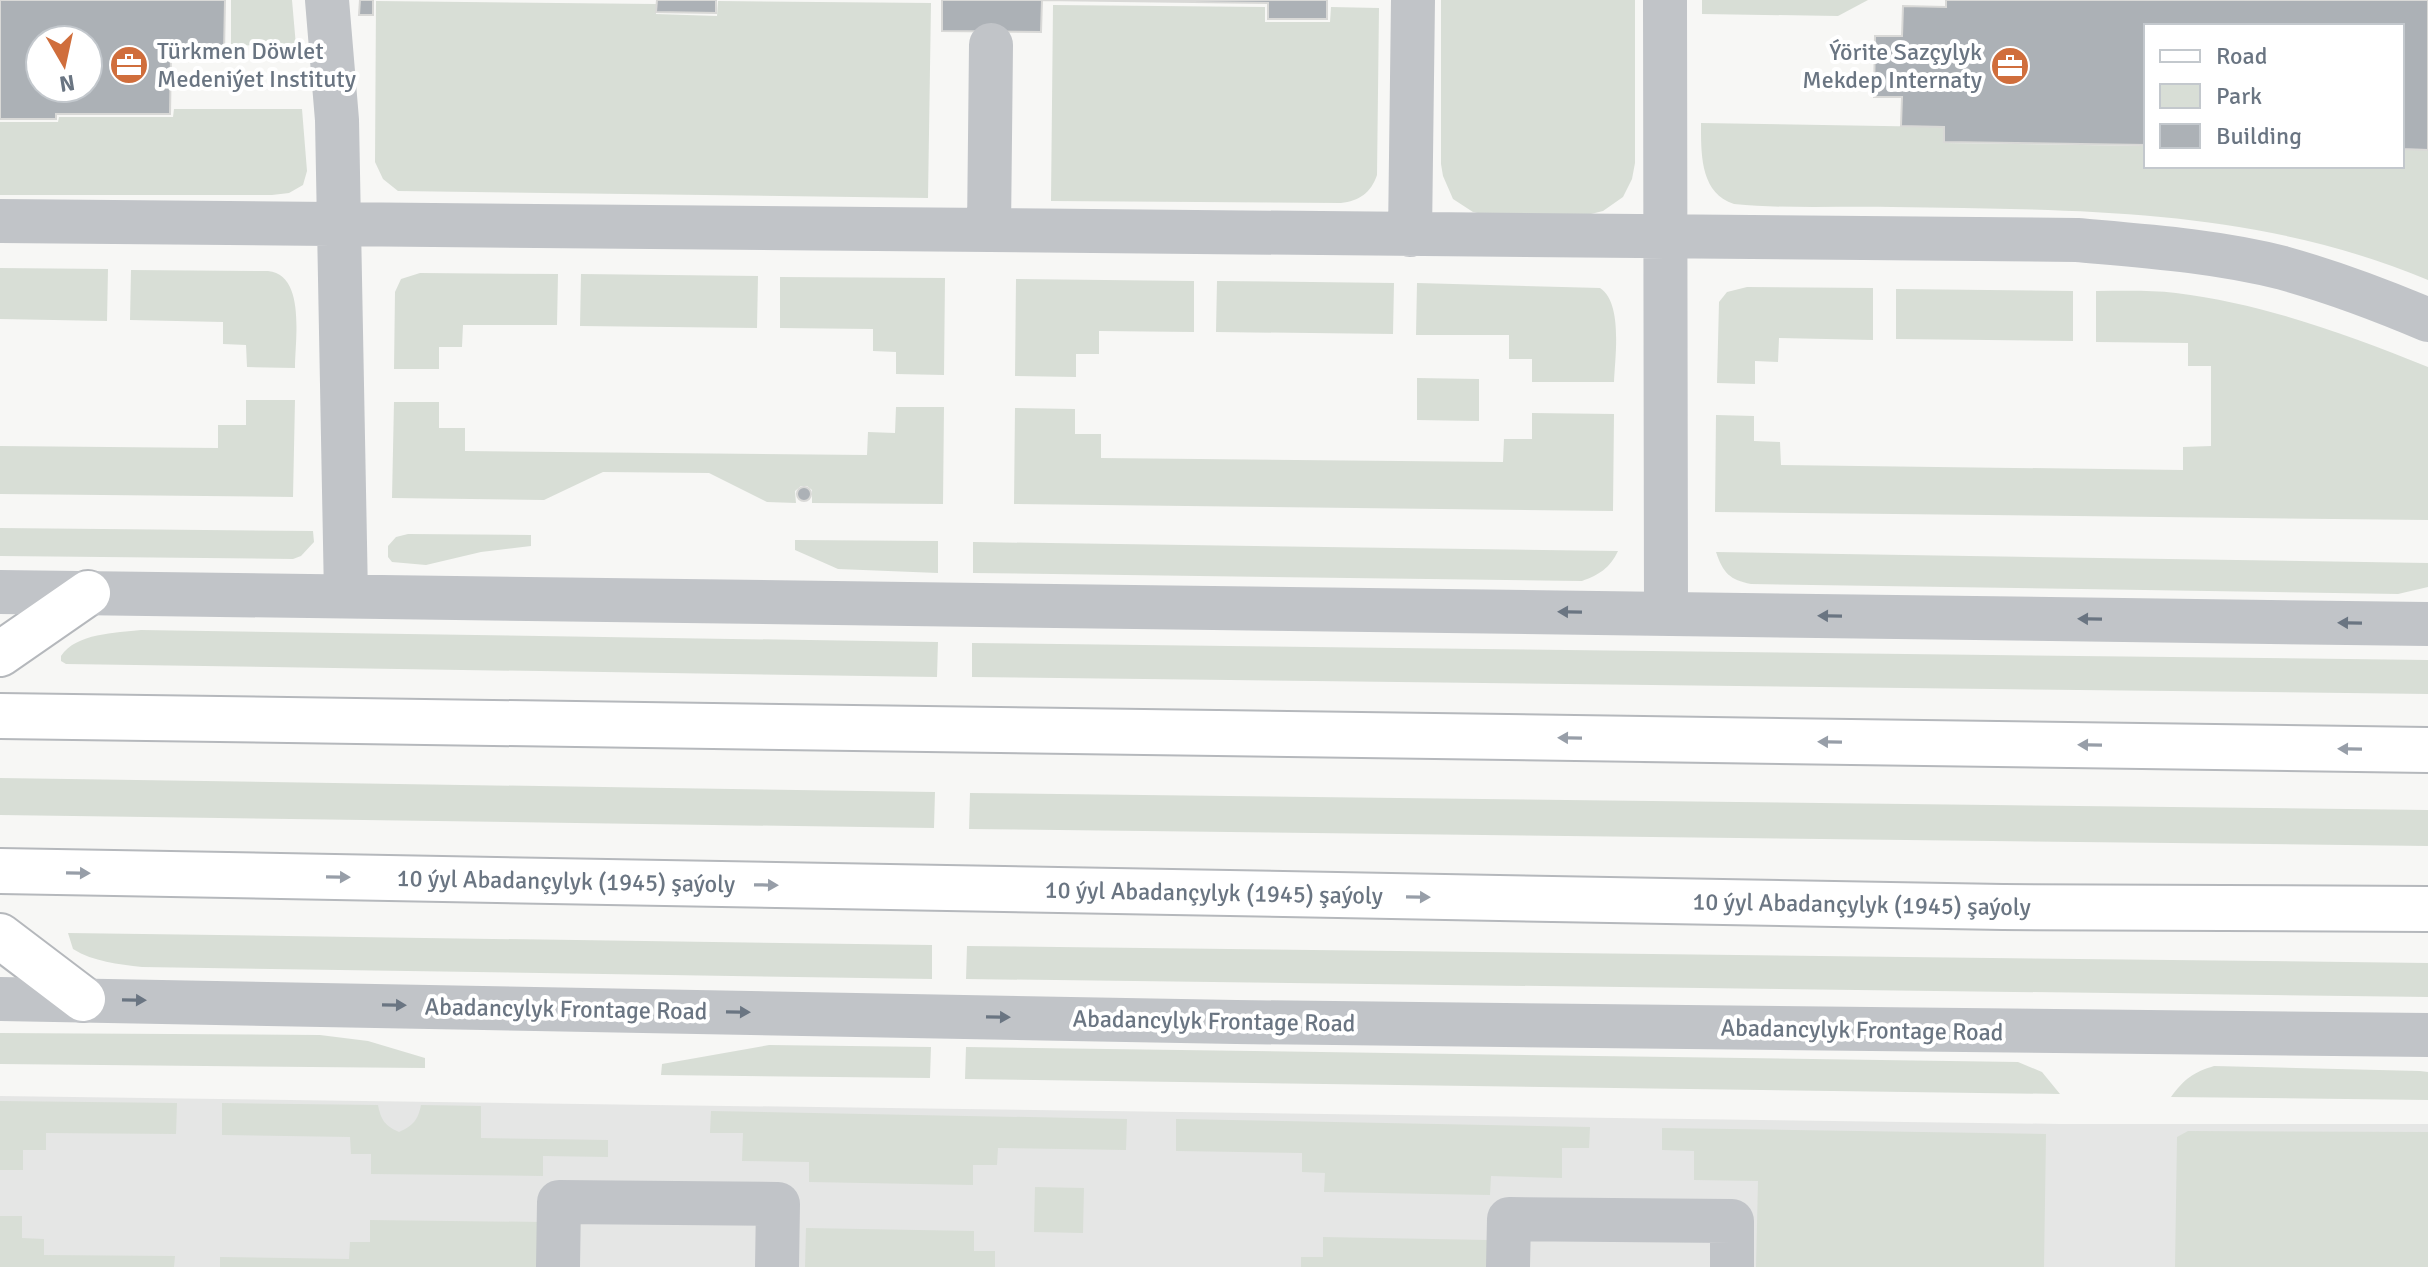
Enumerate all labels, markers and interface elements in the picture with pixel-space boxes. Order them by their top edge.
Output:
north arrow [24,24,104,104]
legend [2144,24,2404,168]
place label: Türkmen Döwlet Medeniýet Instituty [157,36,356,94]
place label: Ýörite Sazçylyk Mekdep Internaty [1802,37,1982,95]
text: Road [2216,41,2267,71]
office icon: Türkmen Döwlet Medeniýet Instituty [108,44,150,86]
office icon: Ýörite Sazçylyk Mekdep Internaty [1989,45,2031,87]
text: N [57,69,77,98]
text: Park [2216,81,2262,111]
text: Building [2216,121,2302,151]
one-way arrow [1557,606,1582,619]
one-way arrow [1817,610,1842,622]
one-way arrow [2077,613,2102,625]
one-way arrow [2337,616,2362,629]
one-way arrow [1557,732,1582,744]
one-way arrow [1817,736,1842,748]
one-way arrow [2077,739,2102,752]
one-way arrow [2337,743,2362,755]
street label: 10 ýyl Abadançylyk (1945) şaýoly [396,863,735,899]
one-way arrow [66,867,91,879]
one-way arrow [326,871,351,884]
street label: 10 ýyl Abadançylyk (1945) şaýoly [1044,875,1383,911]
one-way arrow [754,879,779,891]
street label: 10 ýyl Abadançylyk (1945) şaýoly [1692,886,2031,922]
one-way arrow [1406,890,1431,903]
street label: Abadancylyk Frontage Road [424,992,708,1026]
one-way arrow [122,994,147,1006]
one-way arrow [382,999,407,1011]
street label: Abadancylyk Frontage Road [1072,1004,1356,1038]
one-way arrow [726,1006,751,1018]
one-way arrow [986,1011,1011,1023]
street label: Abadancylyk Frontage Road [1720,1013,2004,1047]

